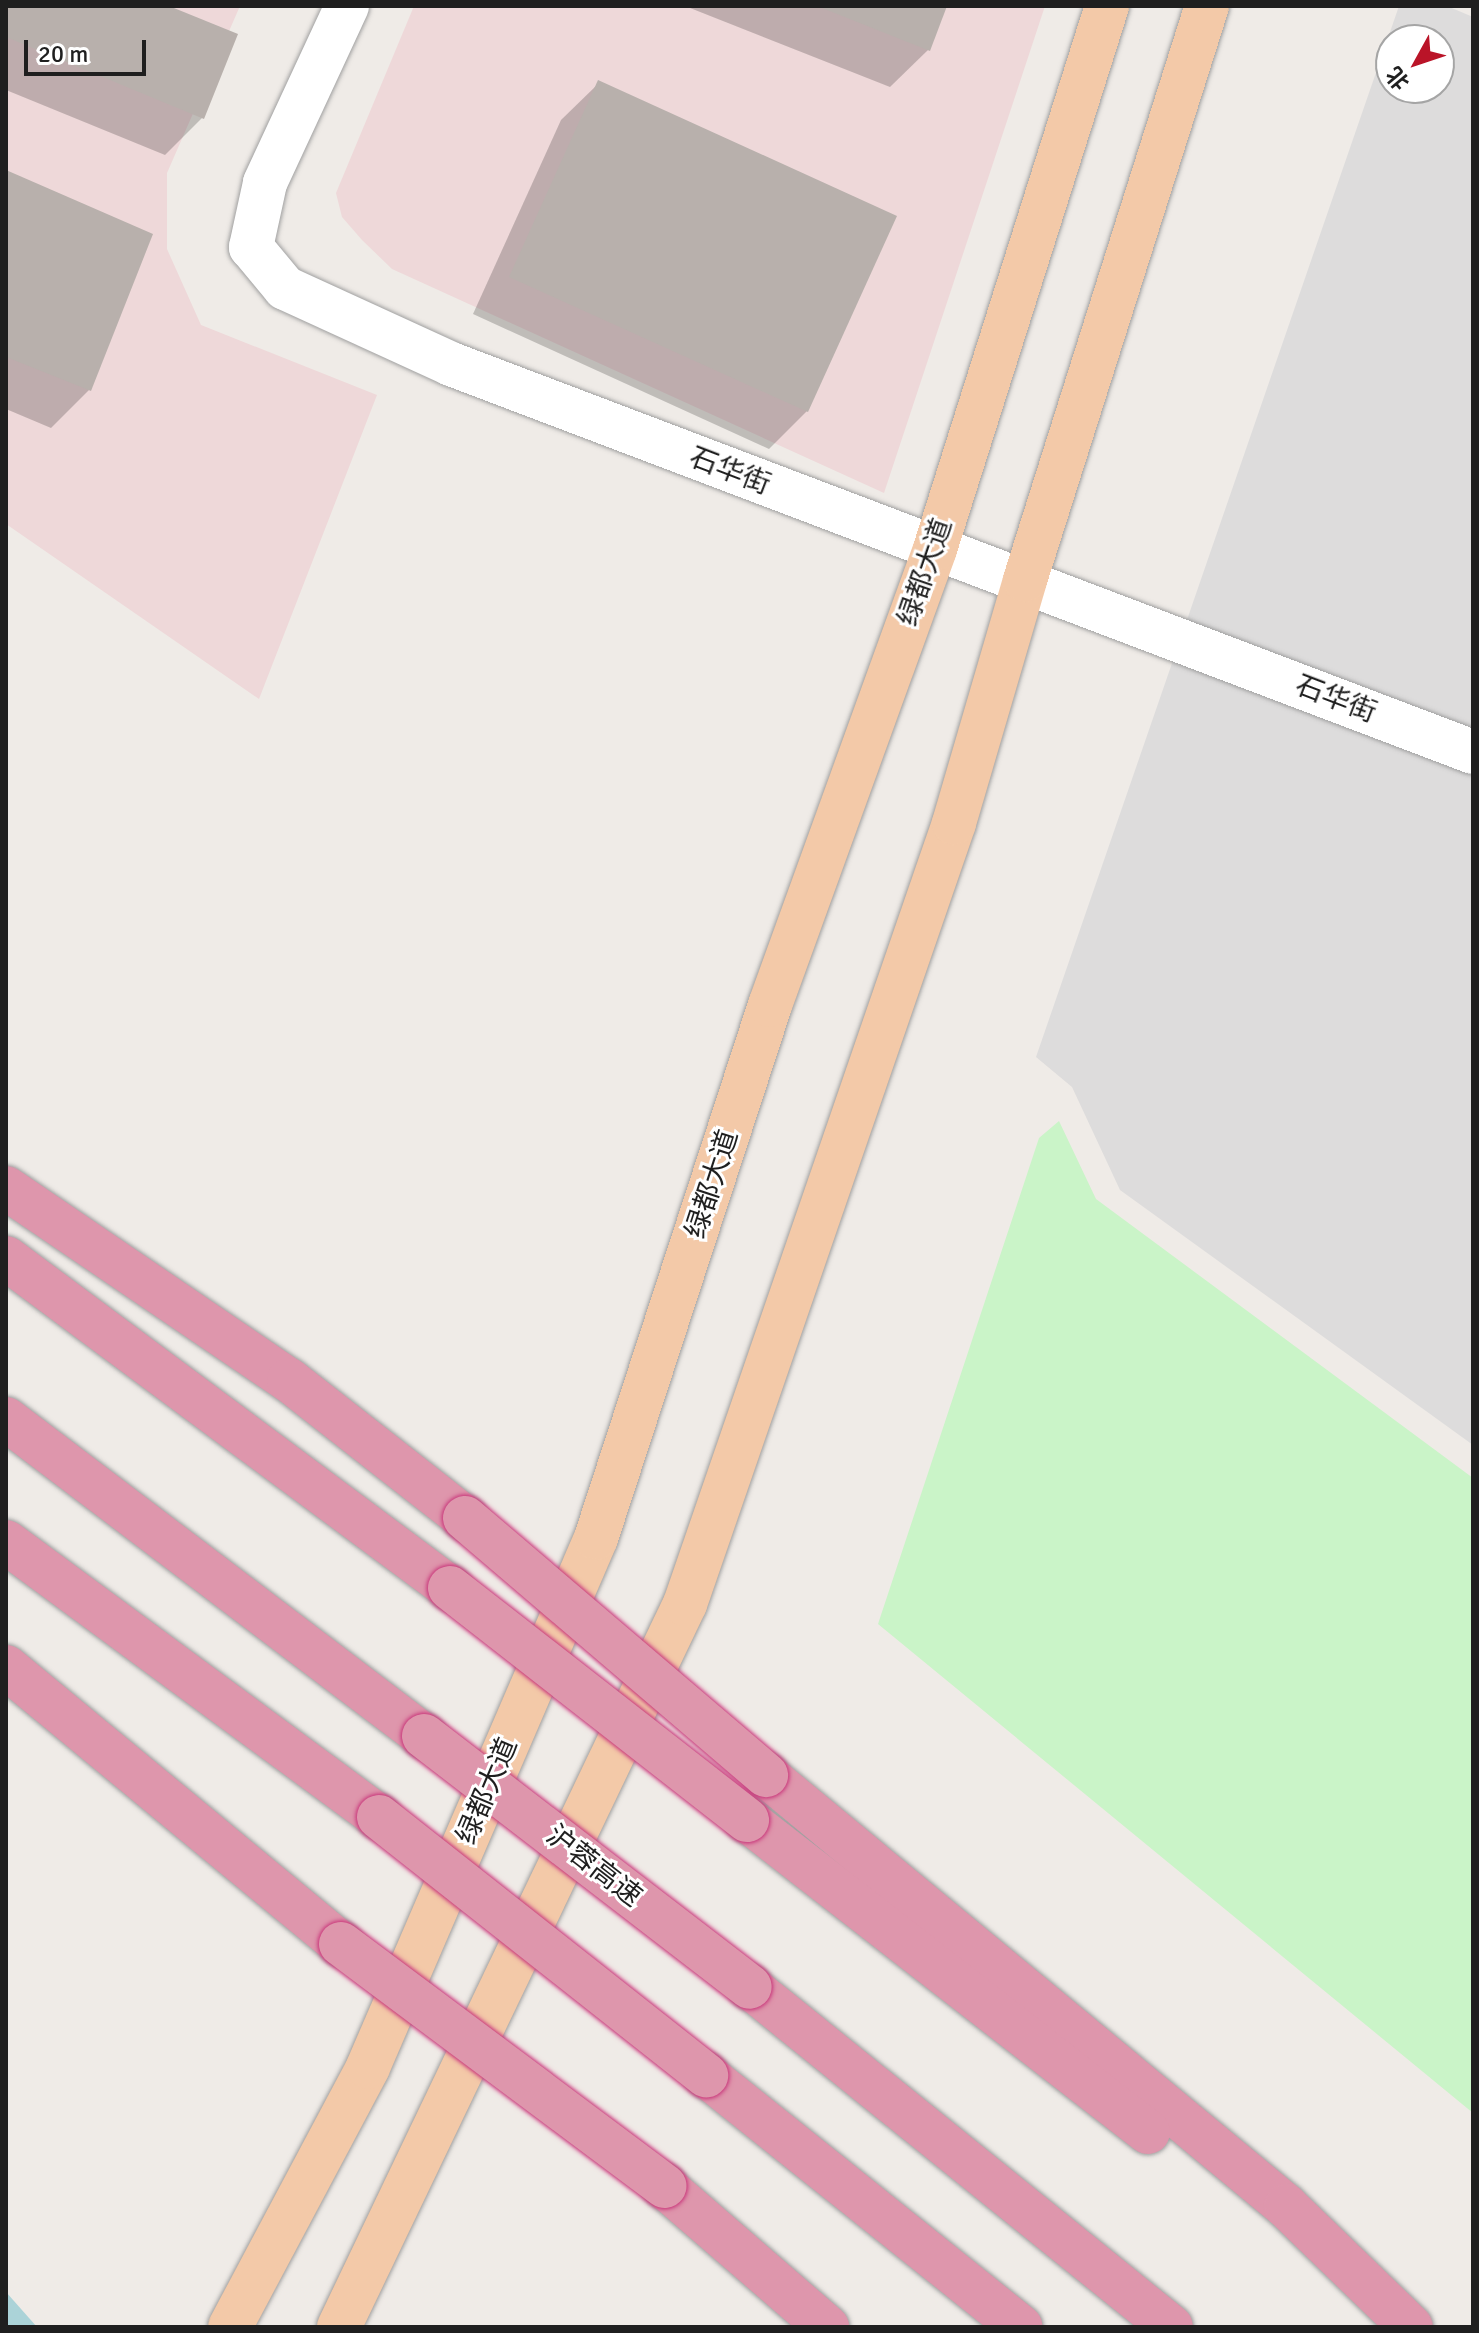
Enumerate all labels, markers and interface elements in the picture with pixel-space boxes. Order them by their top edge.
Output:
scale bar [28,24,150,74]
north arrow [1375,24,1455,104]
text: 20 m [38,39,88,69]
text: 北 [1380,61,1415,96]
street label: 石华街 [685,440,775,502]
street label: 绿都大道 [891,514,959,630]
street label: 石华街 [1291,668,1381,730]
street label: 绿都大道 [679,1126,745,1242]
street label: 绿都大道 [450,1733,524,1849]
street label: 沪蓉高速 [540,1818,648,1914]

